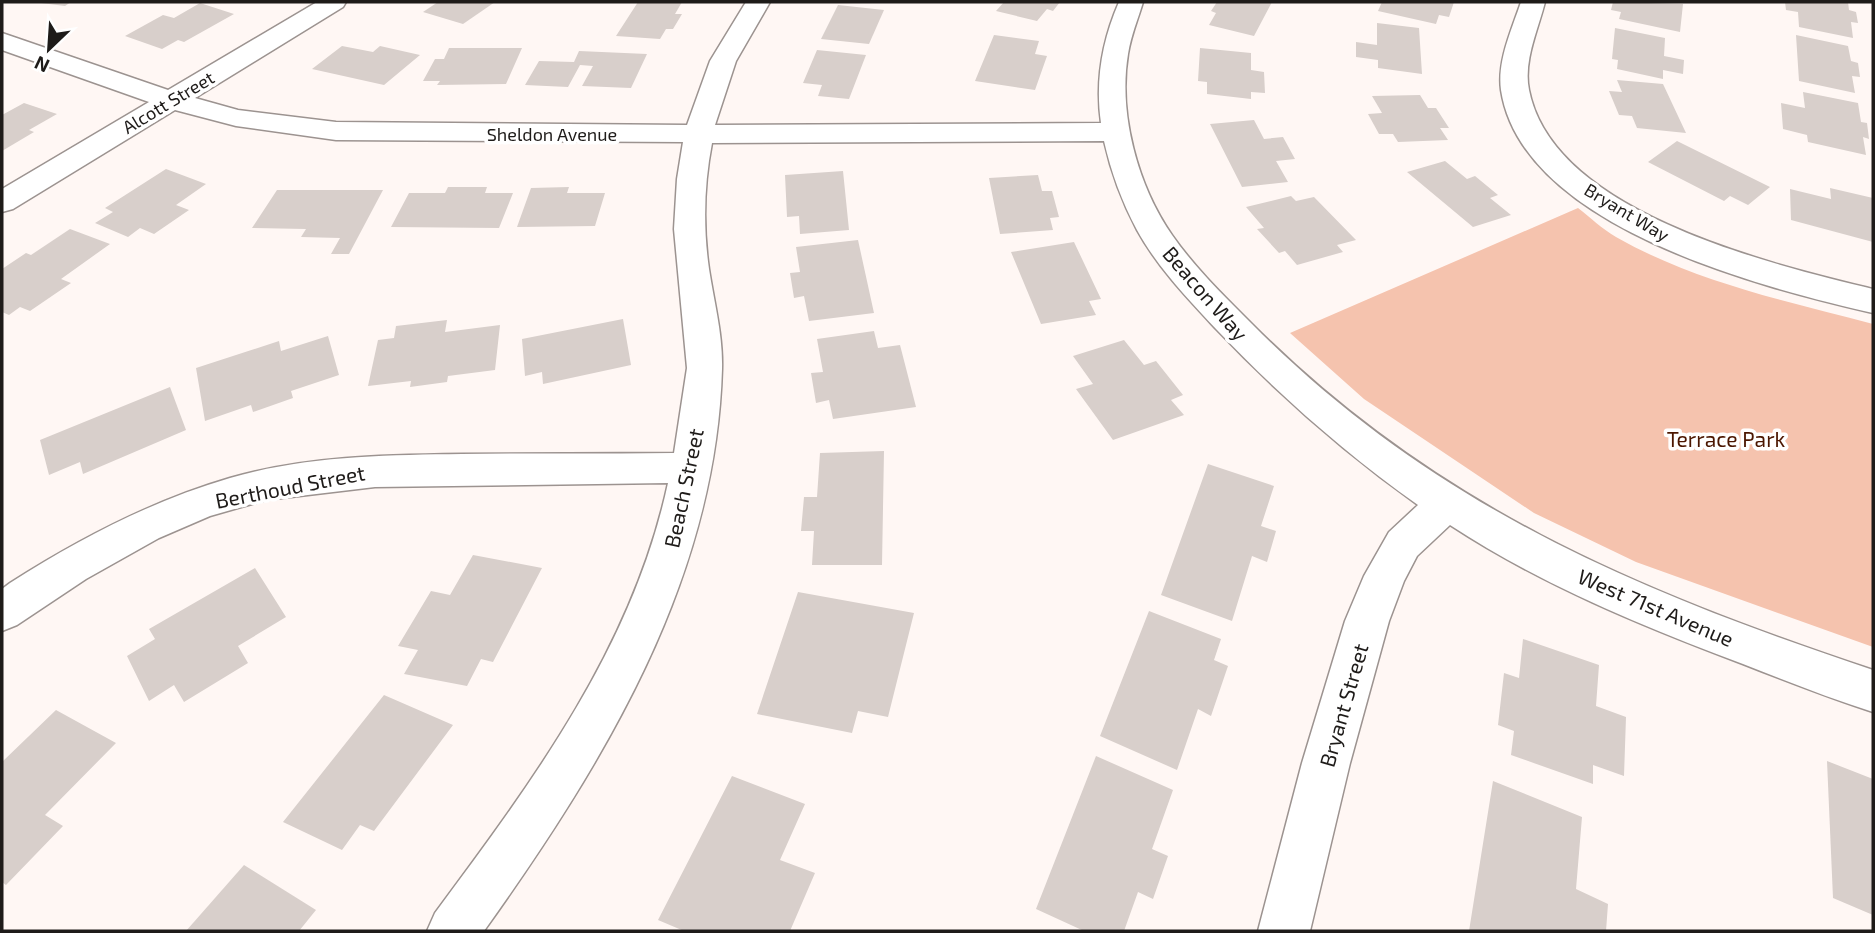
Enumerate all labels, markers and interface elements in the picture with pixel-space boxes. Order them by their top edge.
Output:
north arrow [14,14,84,84]
text: N [31,52,53,78]
street label: Alcott Street [118,66,218,138]
street label: Sheldon Avenue [487,123,617,145]
street label: Bryant Way [1581,178,1674,246]
street label: Beacon Way [1158,241,1254,345]
street label: Beach Street [658,426,708,550]
park label: Terrace Park [1667,426,1786,451]
street label: Berthoud Street [213,459,367,513]
street label: West 71st Avenue [1574,563,1738,651]
street label: Bryant Street [1313,640,1373,770]

